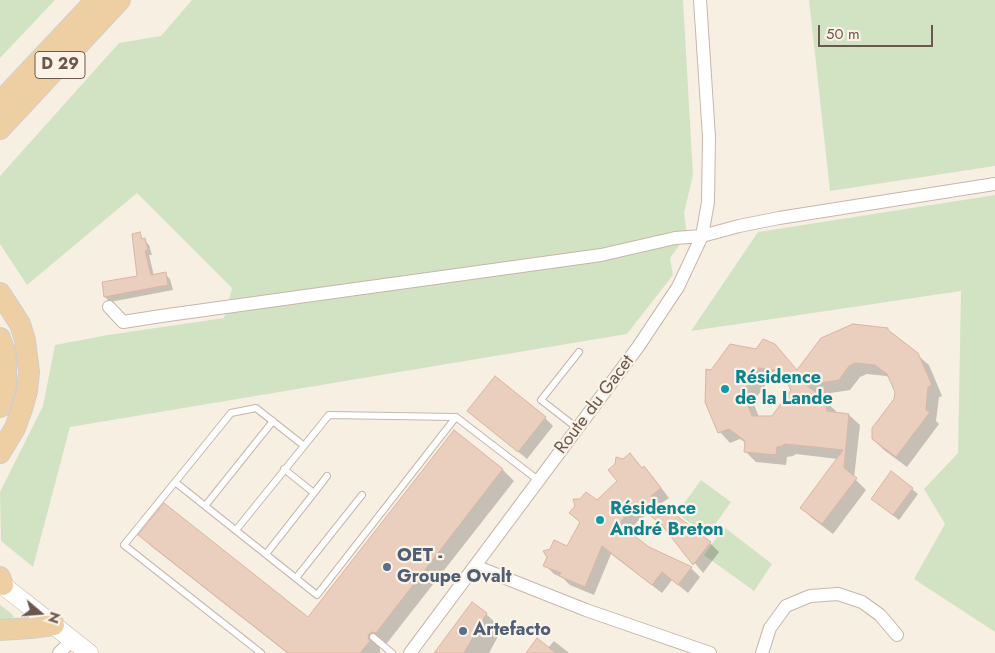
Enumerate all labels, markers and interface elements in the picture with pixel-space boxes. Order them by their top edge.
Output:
scale bar [820,15,935,47]
text: 50 m [826,23,860,45]
road number: D 29 [35,52,85,78]
street label: Route du Gacet [551,351,639,459]
place label: Résidence de la Lande [735,368,833,410]
marker: Résidence de la Lande [719,383,731,395]
place label: Résidence André Breton [610,499,724,542]
marker: Résidence André Breton [594,514,606,526]
place label: OET - Groupe Ovalt [397,546,511,588]
marker: OET - Groupe Ovalt [381,561,393,573]
north arrow [15,588,65,638]
text: N [43,609,65,626]
place label: Artefacto [473,620,551,642]
marker: Artefacto [457,625,469,637]

